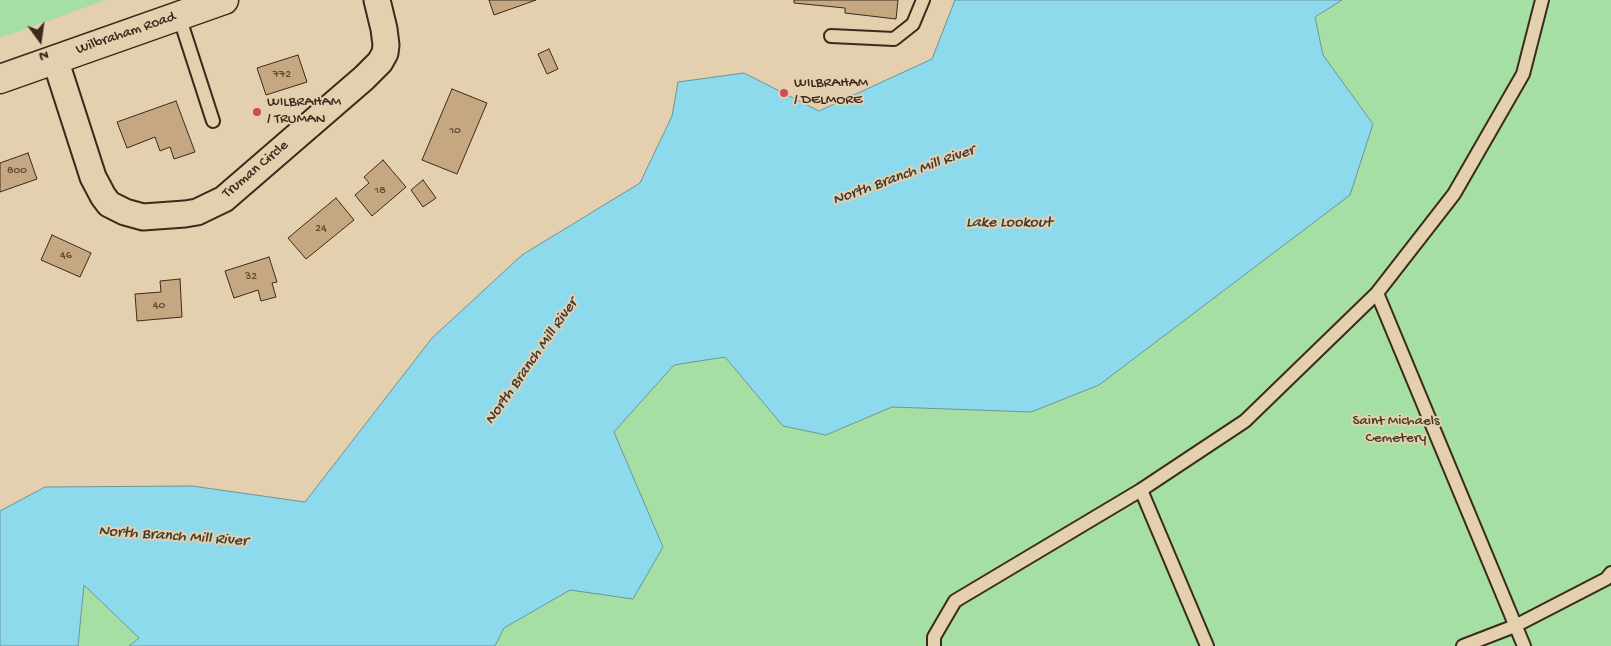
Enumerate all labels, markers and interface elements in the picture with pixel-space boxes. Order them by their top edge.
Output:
street label: Wilbraham Road [74,9,178,59]
north arrow [15,15,65,65]
text: N [37,46,50,64]
house number: 772 [273,68,291,82]
place label: WILBRAHAM / DELMORE [794,75,868,110]
marker: WILBRAHAM / DELMORE [778,87,790,99]
place label: WILBRAHAM / TRUMAN [267,94,341,129]
marker: WILBRAHAM / TRUMAN [251,106,263,118]
house number: 10 [449,124,461,138]
street label: Truman Circle [219,137,293,203]
water label: North Branch Mill River [830,141,978,211]
house number: 800 [7,164,27,178]
house number: 18 [374,184,386,198]
water label: Lake Lookout [966,214,1052,234]
house number: 24 [315,222,327,236]
house number: 46 [60,249,72,263]
house number: 32 [245,270,257,284]
water label: North Branch Mill River [481,295,583,429]
house number: 40 [153,299,165,313]
park label: Saint Michaels Cemetery [1352,413,1440,448]
water label: North Branch Mill River [98,522,248,552]

